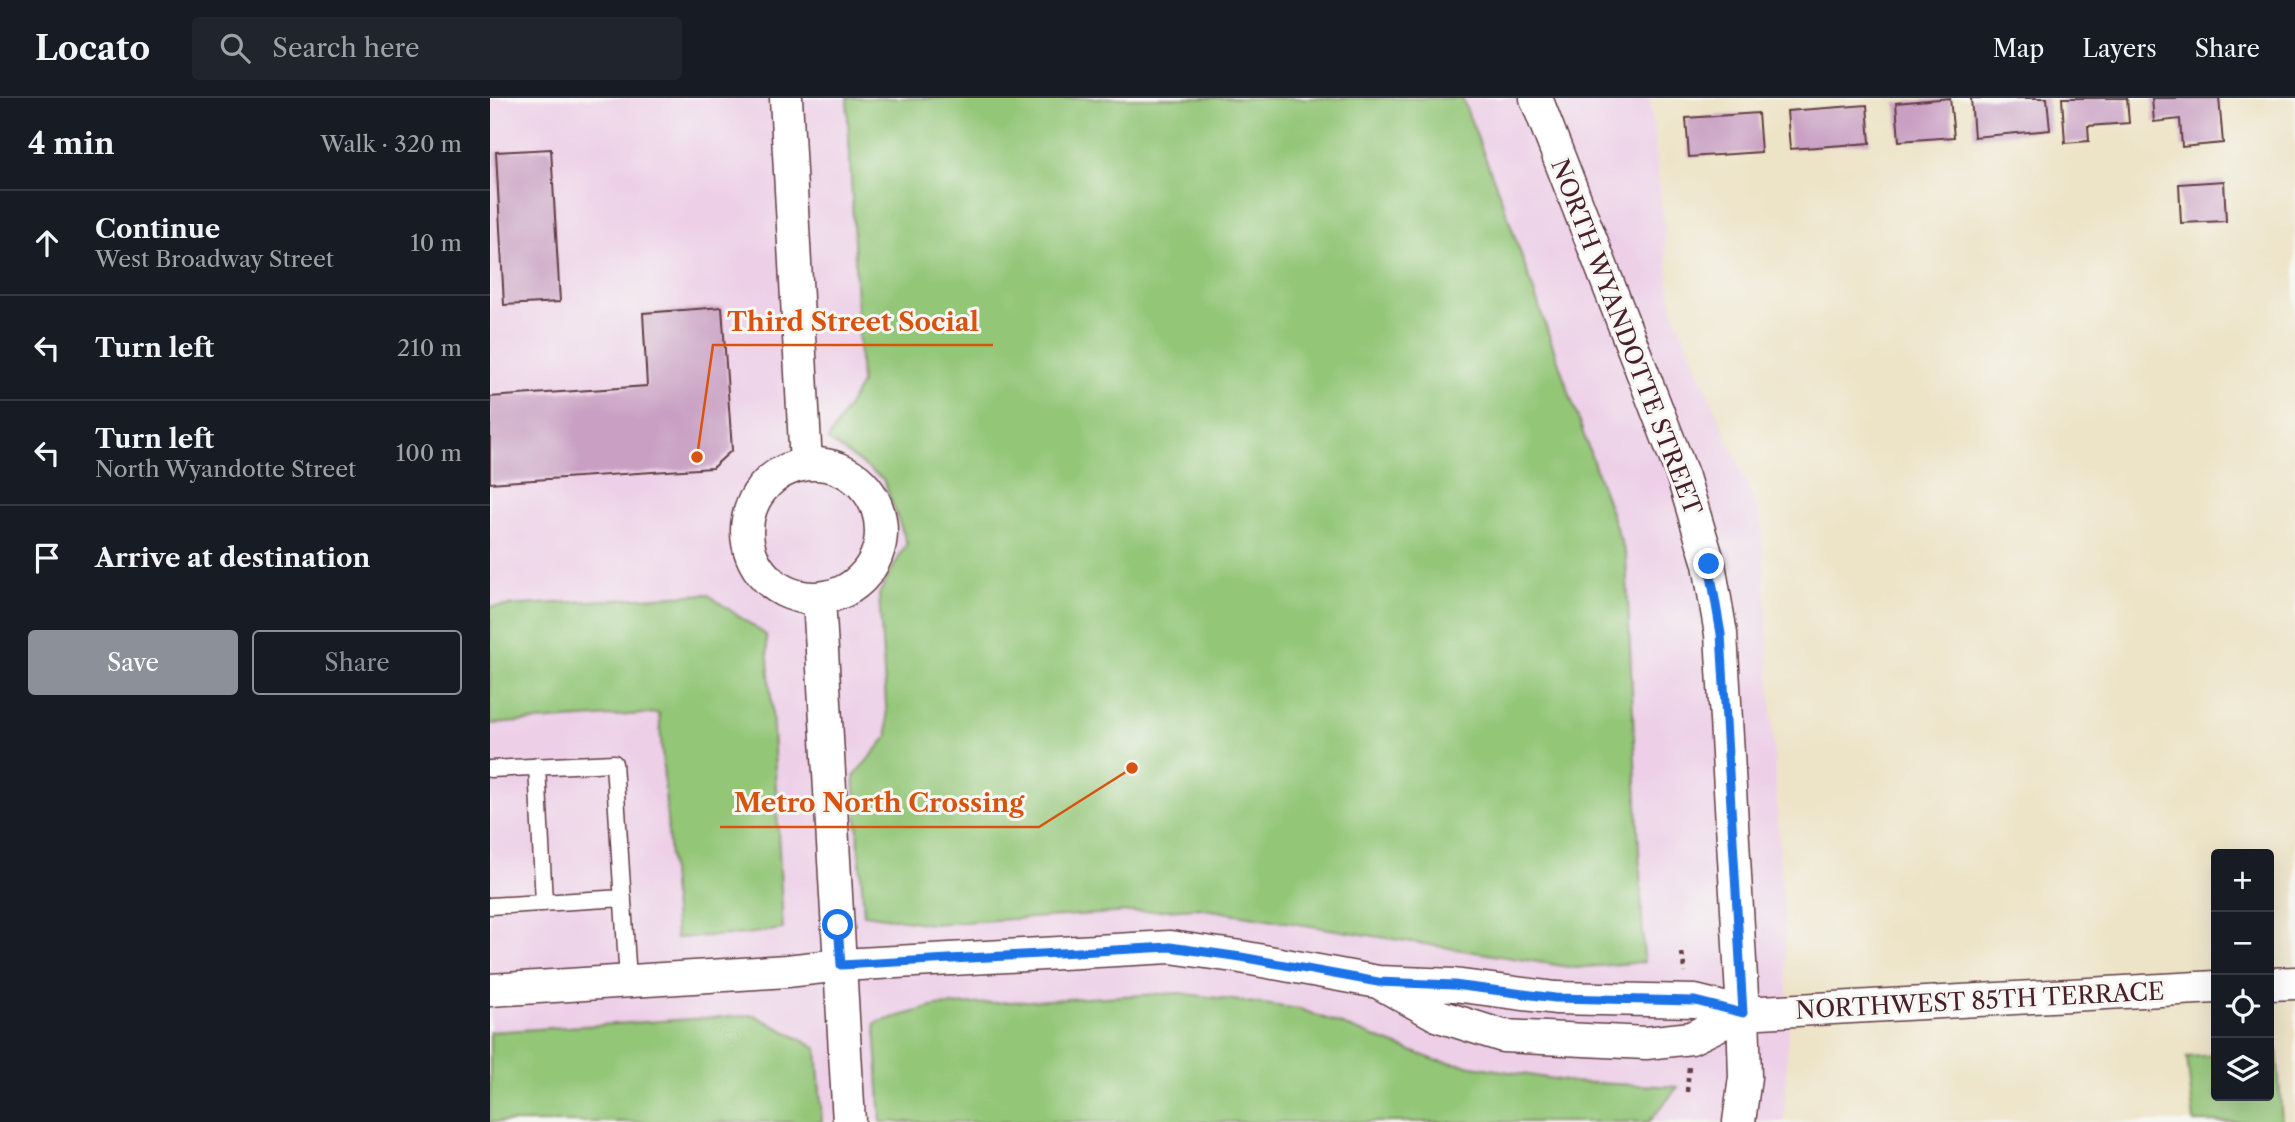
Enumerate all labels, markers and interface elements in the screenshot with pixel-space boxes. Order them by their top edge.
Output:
search box [192,17,682,80]
text: Locato [35,28,150,69]
icon: search [216,29,254,67]
text: Search here [272,32,420,64]
text: Map [1993,34,2044,63]
text: Layers [2082,34,2157,63]
text: Share [2195,34,2260,63]
text: 4 min [28,125,114,162]
text: Walk · 320 m [320,130,462,158]
street label: NORTH WYANDOTTE STREET [1545,155,1708,519]
text: Continue [95,213,220,245]
icon: ahead [28,224,66,262]
text: 10 m [410,229,462,257]
text: West Broadway Street [95,245,334,273]
callout: Third Street Social [713,298,993,345]
text: Third Street Social [727,306,979,338]
icon: left [28,329,66,367]
text: Turn left [95,332,214,364]
text: 210 m [397,334,462,362]
text: Turn left [95,423,214,455]
icon: left [28,434,66,472]
text: 100 m [396,439,462,467]
text: North Wyandotte Street [95,455,356,483]
icon: arrive [28,539,66,577]
text: Arrive at destination [95,542,370,574]
route end [1693,548,1724,579]
button: Save [28,630,238,695]
button: Share [252,630,462,695]
callout: Metro North Crossing [720,780,1039,827]
text: Metro North Crossing [734,787,1025,819]
map controls [2211,849,2274,1101]
button: + [2211,849,2274,912]
route start [822,909,853,940]
button: − [2211,912,2274,975]
button: locate [2211,975,2274,1038]
street label: NORTHWEST 85TH TERRACE [1795,976,2165,1025]
button: layers [2211,1038,2274,1101]

